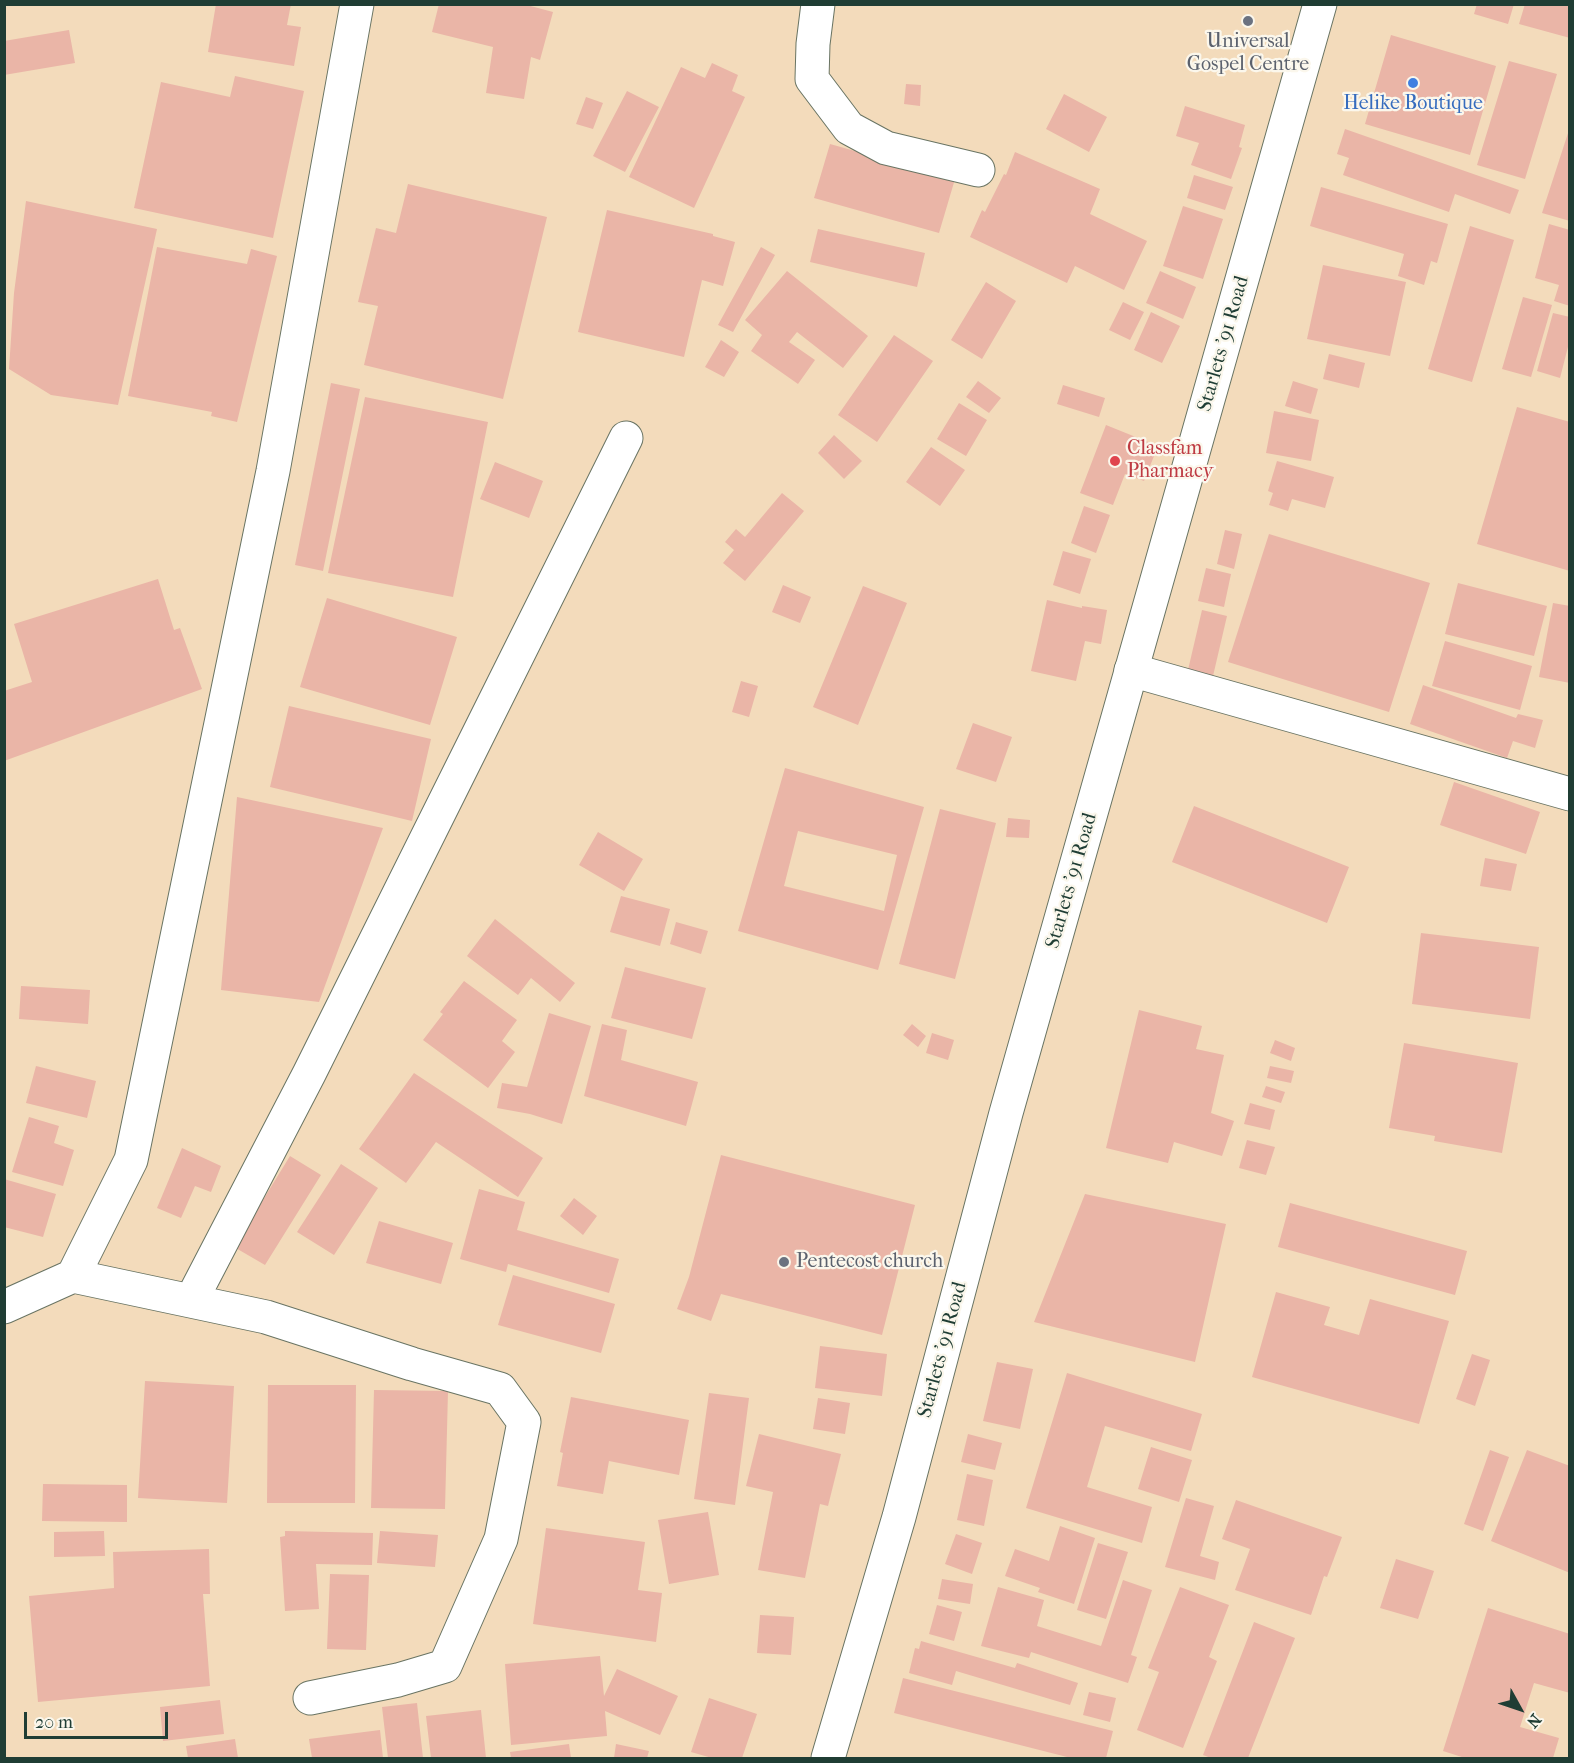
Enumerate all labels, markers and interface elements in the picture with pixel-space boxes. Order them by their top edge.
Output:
marker: Universal Gospel Centre [1241,14,1255,28]
place label: Universal Gospel Centre [1187,30,1309,77]
marker: Helike Boutique [1406,76,1420,90]
place label: Helike Boutique [1343,92,1483,116]
street label: Starlets '91 Road [1193,273,1255,415]
place label: Classfam Pharmacy [1127,437,1213,484]
marker: Classfam Pharmacy [1108,454,1122,468]
street label: Starlets '91 Road [1041,810,1103,952]
place label: Pentecost church [796,1250,943,1274]
marker: Pentecost church [777,1255,791,1269]
street label: Starlets '91 Road [913,1279,973,1421]
north arrow [1490,1679,1550,1739]
scale bar [27,1700,171,1738]
text: N [1523,1710,1545,1732]
text: 20 m [35,1712,73,1733]

